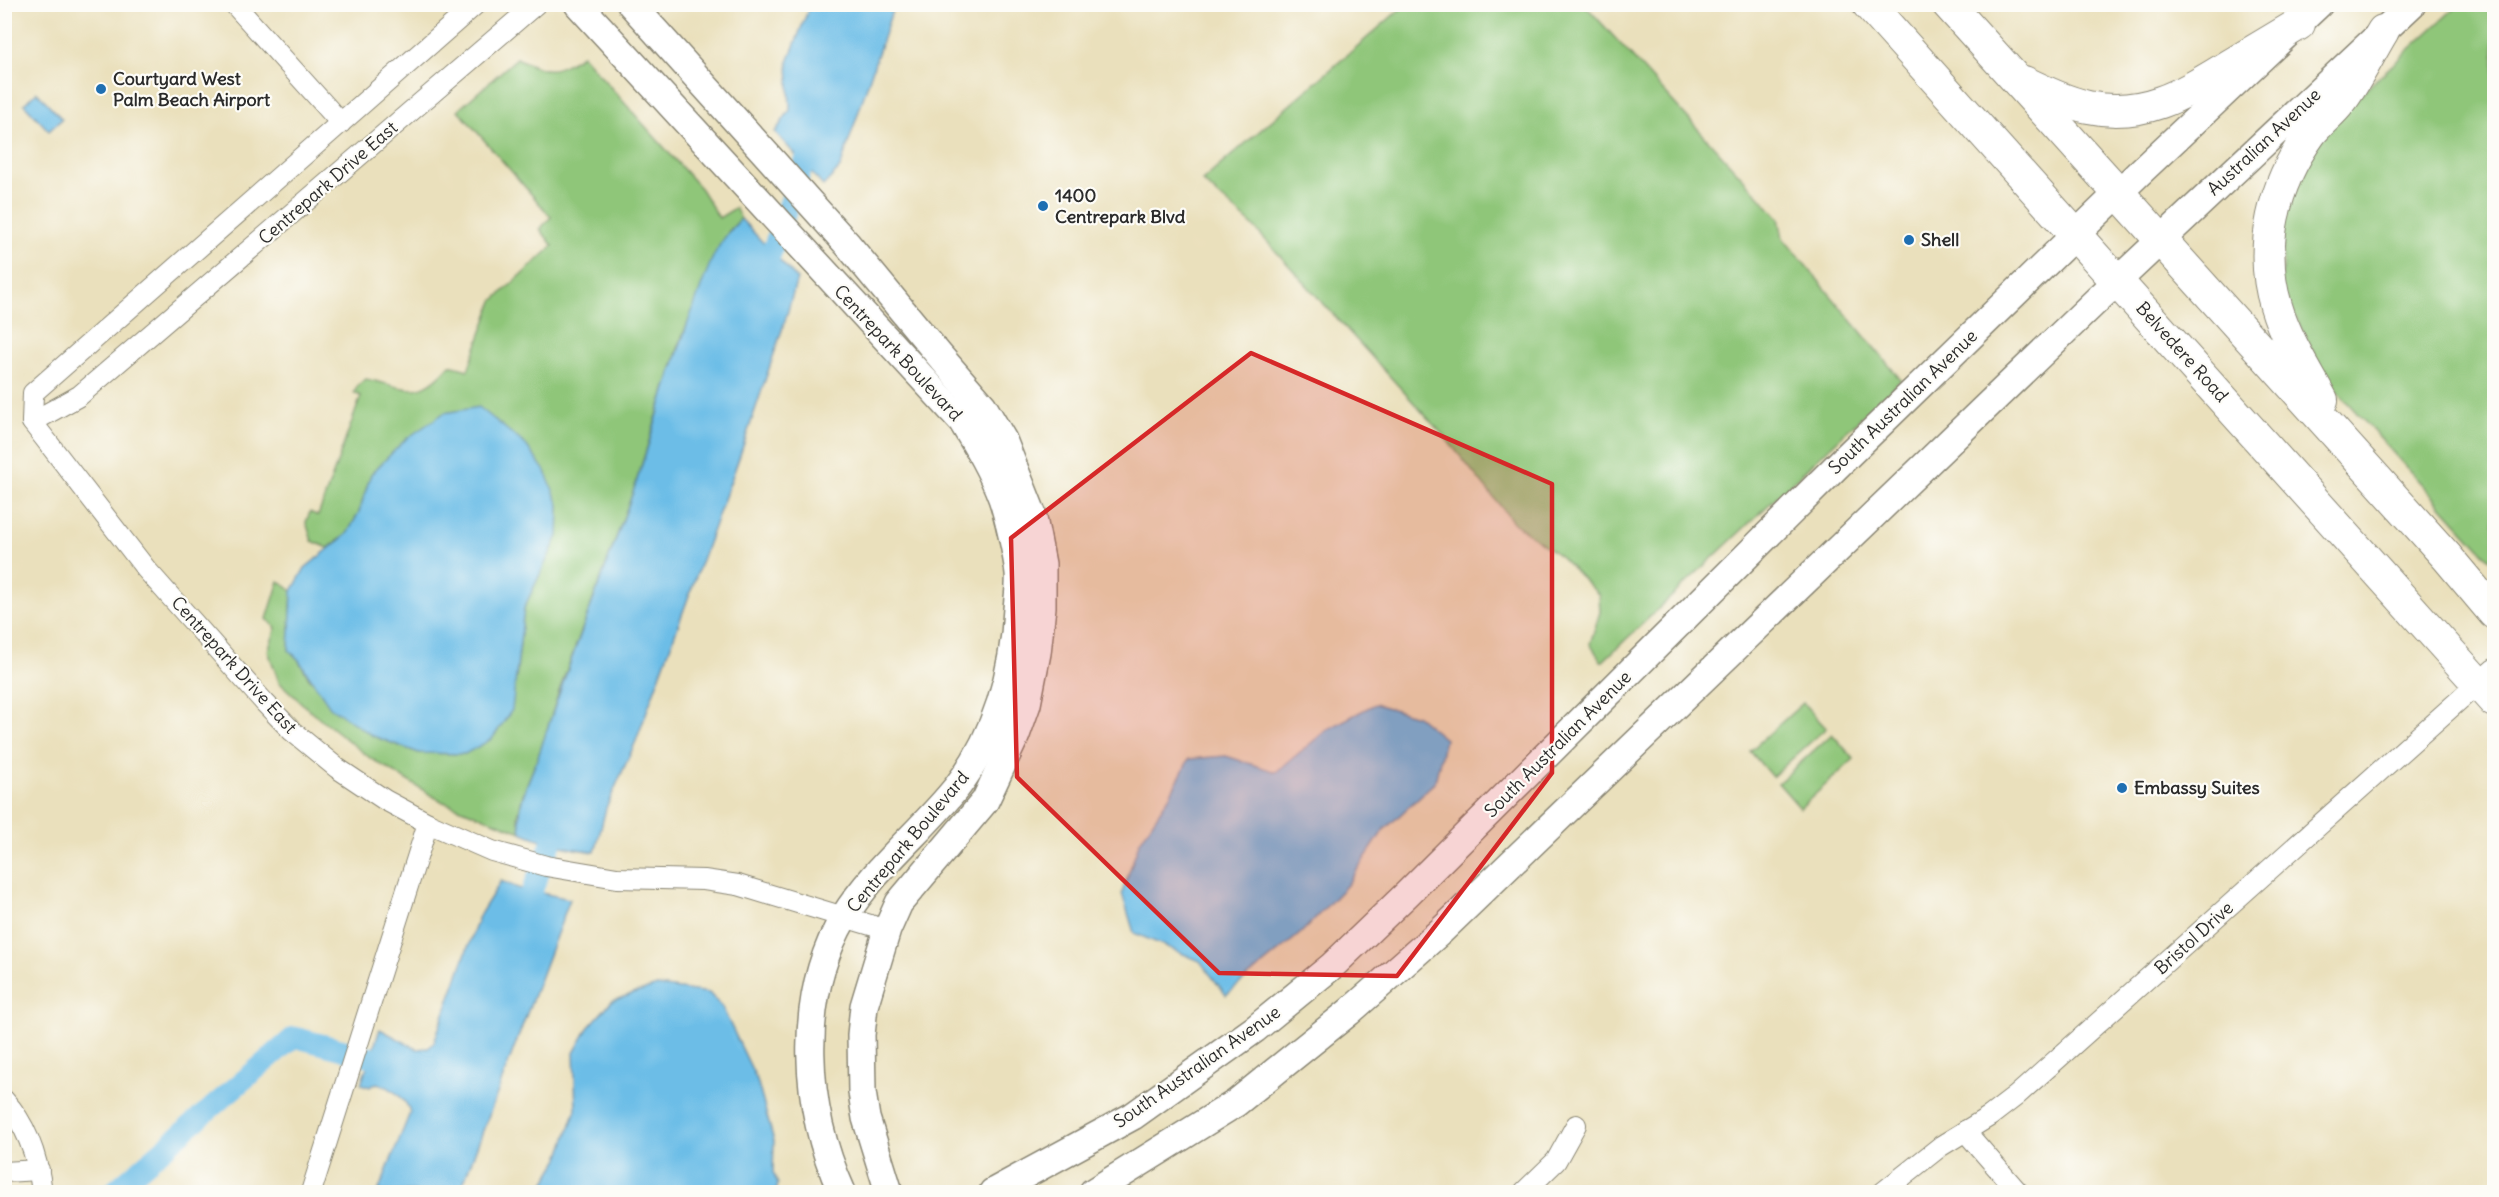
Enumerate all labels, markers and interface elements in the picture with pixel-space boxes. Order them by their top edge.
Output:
place label: Courtyard West Palm Beach Airport [113,67,271,111]
marker: Courtyard West Palm Beach Airport [94,82,108,96]
street label: Australian Avenue [2202,83,2325,200]
street label: Centrepark Drive East [253,116,402,249]
place label: 1400 Centrepark Blvd [1055,184,1186,228]
marker: 1400 Centrepark Blvd [1036,199,1050,213]
place label: Shell [1921,228,1959,251]
marker: Shell [1902,233,1916,247]
street label: Centrepark Boulevard [829,280,968,426]
street label: Belvedere Road [2131,297,2234,407]
street label: South Australian Avenue [1823,324,1982,479]
street label: Centrepark Drive East [167,591,302,738]
street label: South Australian Avenue [1479,665,1636,822]
street label: Centrepark Boulevard [842,766,974,917]
place label: Embassy Suites [2134,776,2260,799]
marker: Embassy Suites [2115,781,2129,795]
street label: Bristol Drive [2149,896,2238,979]
street label: South Australian Avenue [1109,1000,1285,1133]

